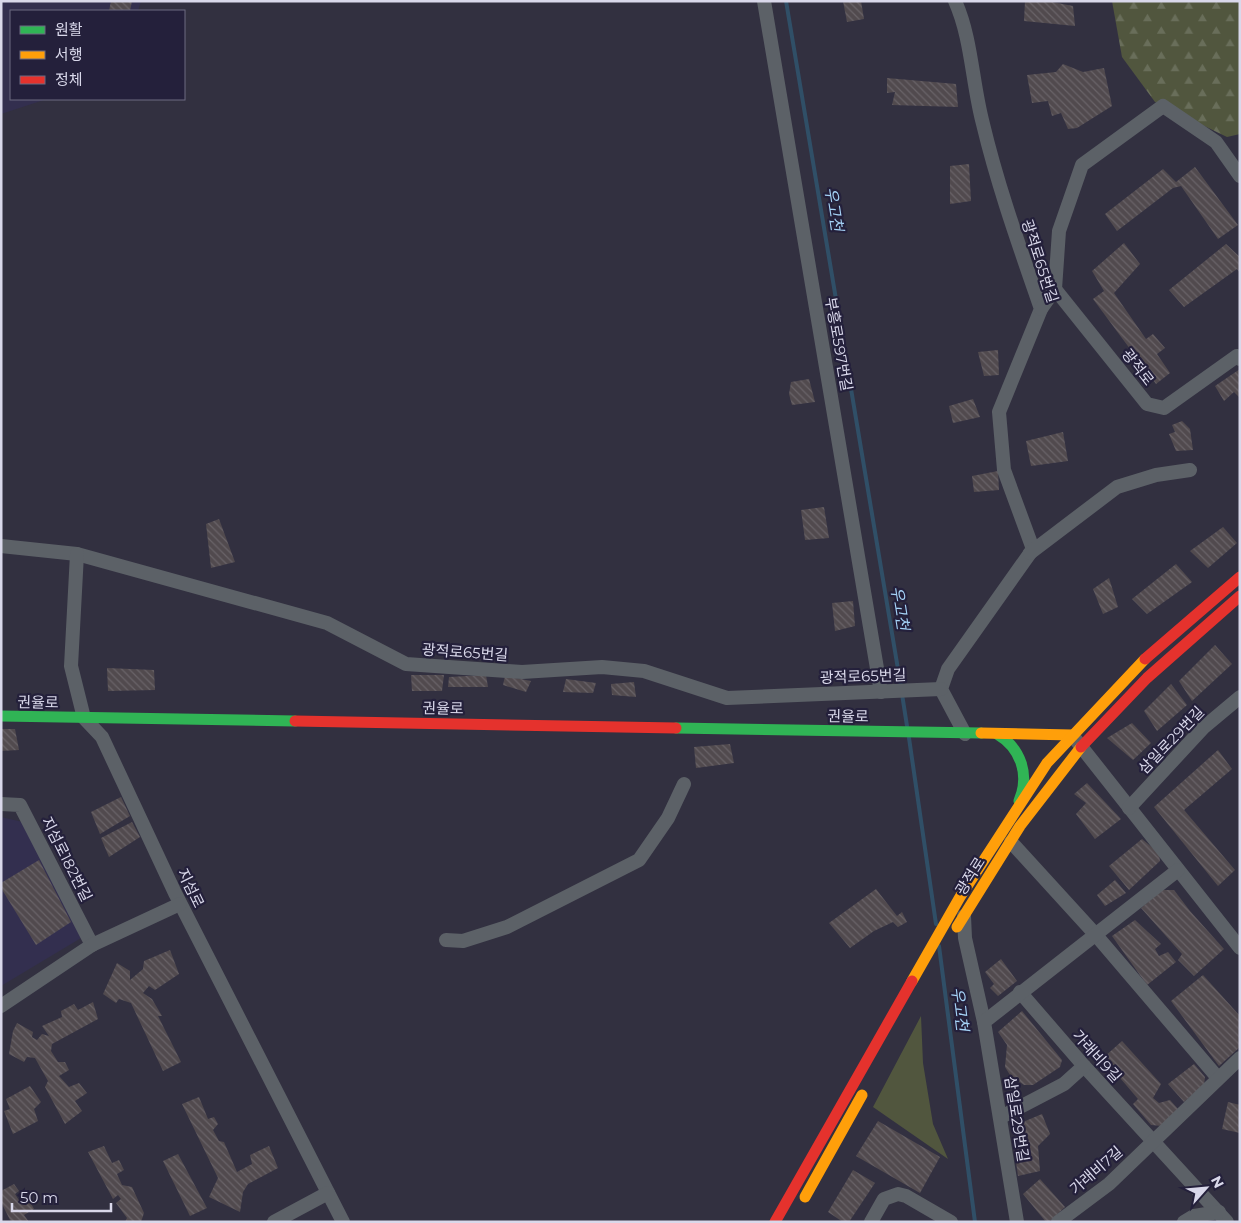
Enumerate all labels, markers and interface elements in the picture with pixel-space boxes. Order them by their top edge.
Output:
legend [10,10,185,100]
text: 원활 [55,20,83,39]
text: 서행 [55,45,83,64]
text: 정체 [55,70,83,89]
water label: 우고천 [821,186,847,235]
street label: 광적로65번길 [1018,217,1062,305]
street label: 부흥로597번길 [821,295,857,393]
street label: 광적로 [1118,345,1158,389]
water label: 우고천 [887,585,913,634]
street label: 광적로65번길 [421,640,509,664]
street label: 광적로65번길 [819,665,907,687]
street label: 권율로 [17,692,59,712]
street label: 권율로 [422,698,464,718]
street label: 삼일로29번길 [1134,702,1208,778]
street label: 권율로 [827,706,869,726]
street label: 지섬로182번길 [38,813,96,905]
street label: 광적로 [951,853,989,899]
street label: 지섬로 [173,865,209,911]
water label: 우고천 [948,986,972,1034]
street label: 가래비9길 [1068,1026,1126,1086]
street label: 삼일로29번길 [1001,1075,1033,1163]
street label: 가래비7길 [1066,1142,1126,1198]
north arrow [1181,1163,1231,1213]
text: N [1207,1173,1228,1191]
scale bar [12,1180,111,1212]
text: 50 m [20,1188,58,1207]

